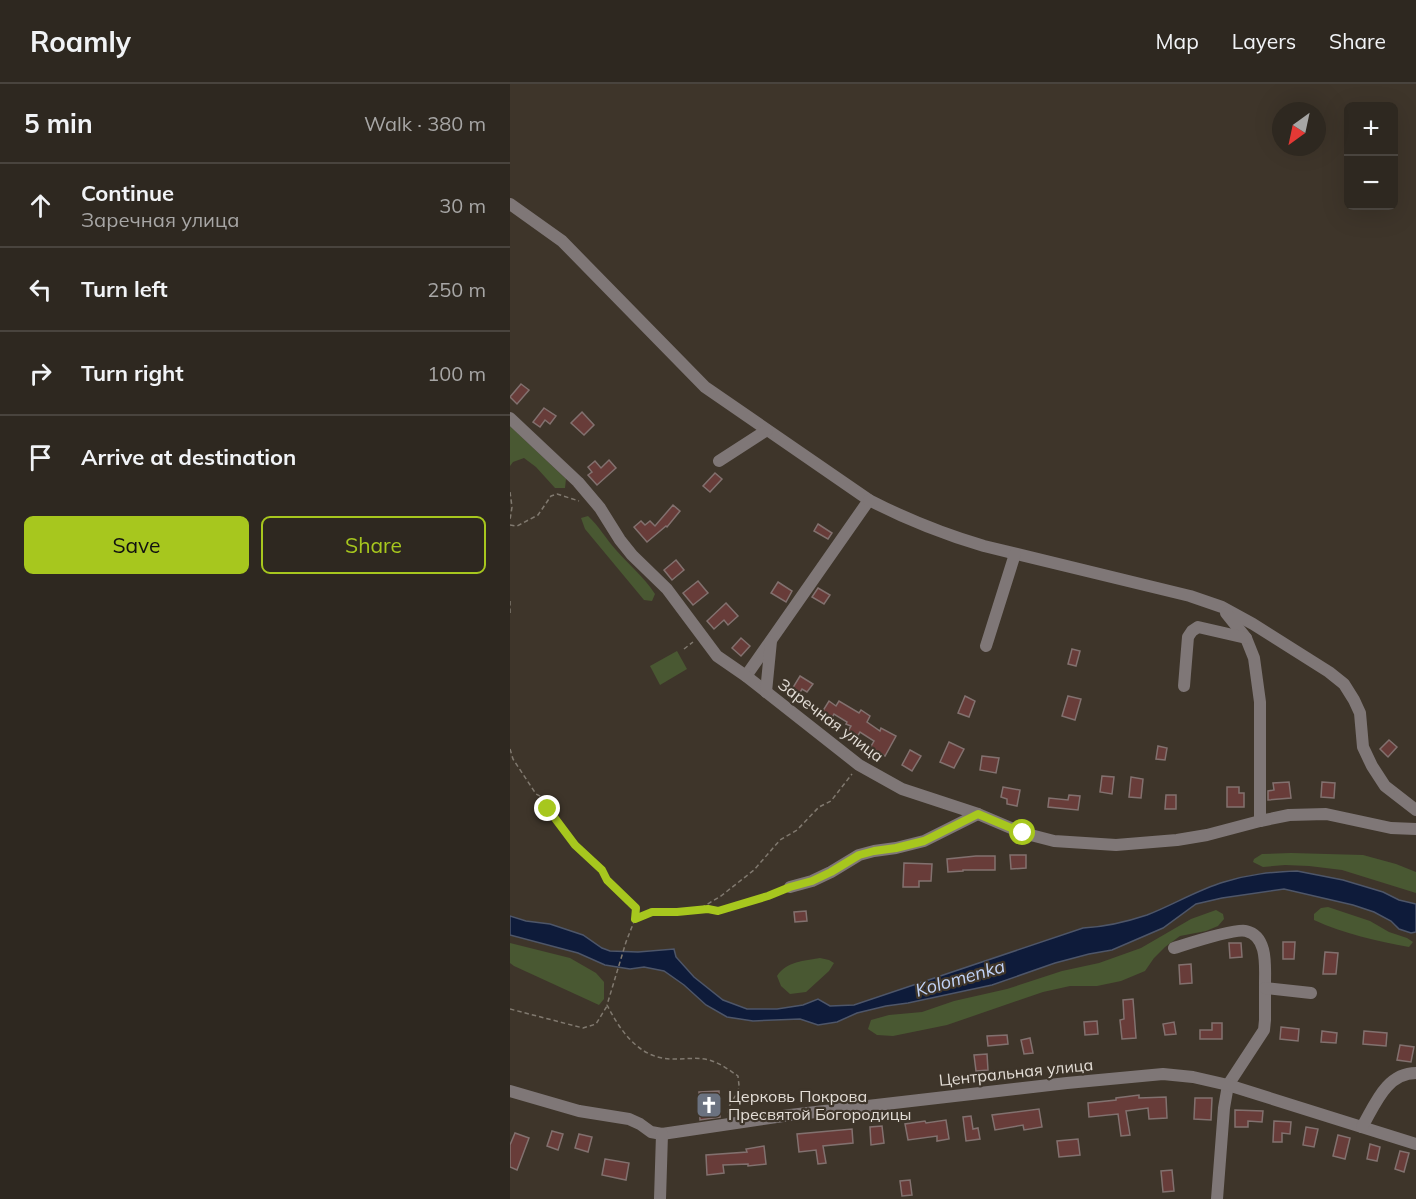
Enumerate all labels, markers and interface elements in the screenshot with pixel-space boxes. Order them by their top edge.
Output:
text: Roamly [30,24,131,59]
text: Map [1156,28,1199,54]
text: Layers [1232,28,1296,54]
text: Share [1329,28,1386,54]
north arrow [1272,102,1326,156]
map controls [1344,102,1398,210]
button: + [1344,102,1398,156]
text: 5 min [24,107,93,140]
text: Walk · 380 m [364,111,486,136]
button: − [1344,156,1398,210]
text: Continue [81,179,174,207]
icon: ahead [24,189,57,222]
text: 30 m [439,193,486,218]
text: Заречная улица [81,207,239,232]
icon: left [24,273,57,306]
text: Turn left [81,275,168,303]
text: 250 m [427,277,486,302]
icon: right [24,357,57,390]
text: Turn right [81,359,184,387]
text: 100 m [427,361,486,386]
icon: arrive [24,441,57,474]
text: Arrive at destination [81,443,296,471]
button: Save [24,516,249,574]
button: Share [261,516,486,574]
street label: Заречная улица [774,674,888,766]
route end [534,795,560,821]
route start [1009,819,1035,845]
water label: Kolomenka [913,954,1008,1002]
street label: Центральная улица [938,1054,1094,1090]
place label: Церковь Покрова Пресвятой Богородицы [728,1086,911,1124]
church icon: Церковь Покрова Пресвятой Богородицы [694,1090,724,1120]

